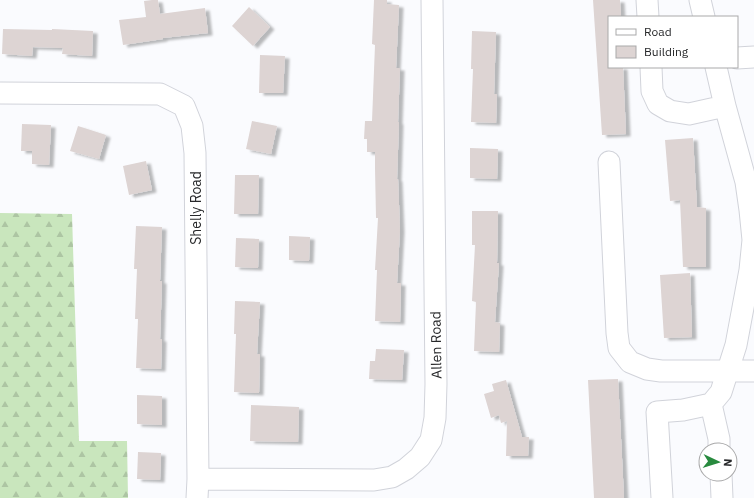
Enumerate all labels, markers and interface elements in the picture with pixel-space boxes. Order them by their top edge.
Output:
legend [608,16,738,68]
text: Road [644,24,672,39]
text: Building [644,44,689,59]
street label: Shelly Road [187,171,205,245]
street label: Allen Road [426,311,446,379]
north arrow [698,442,738,482]
text: N [721,458,735,467]

